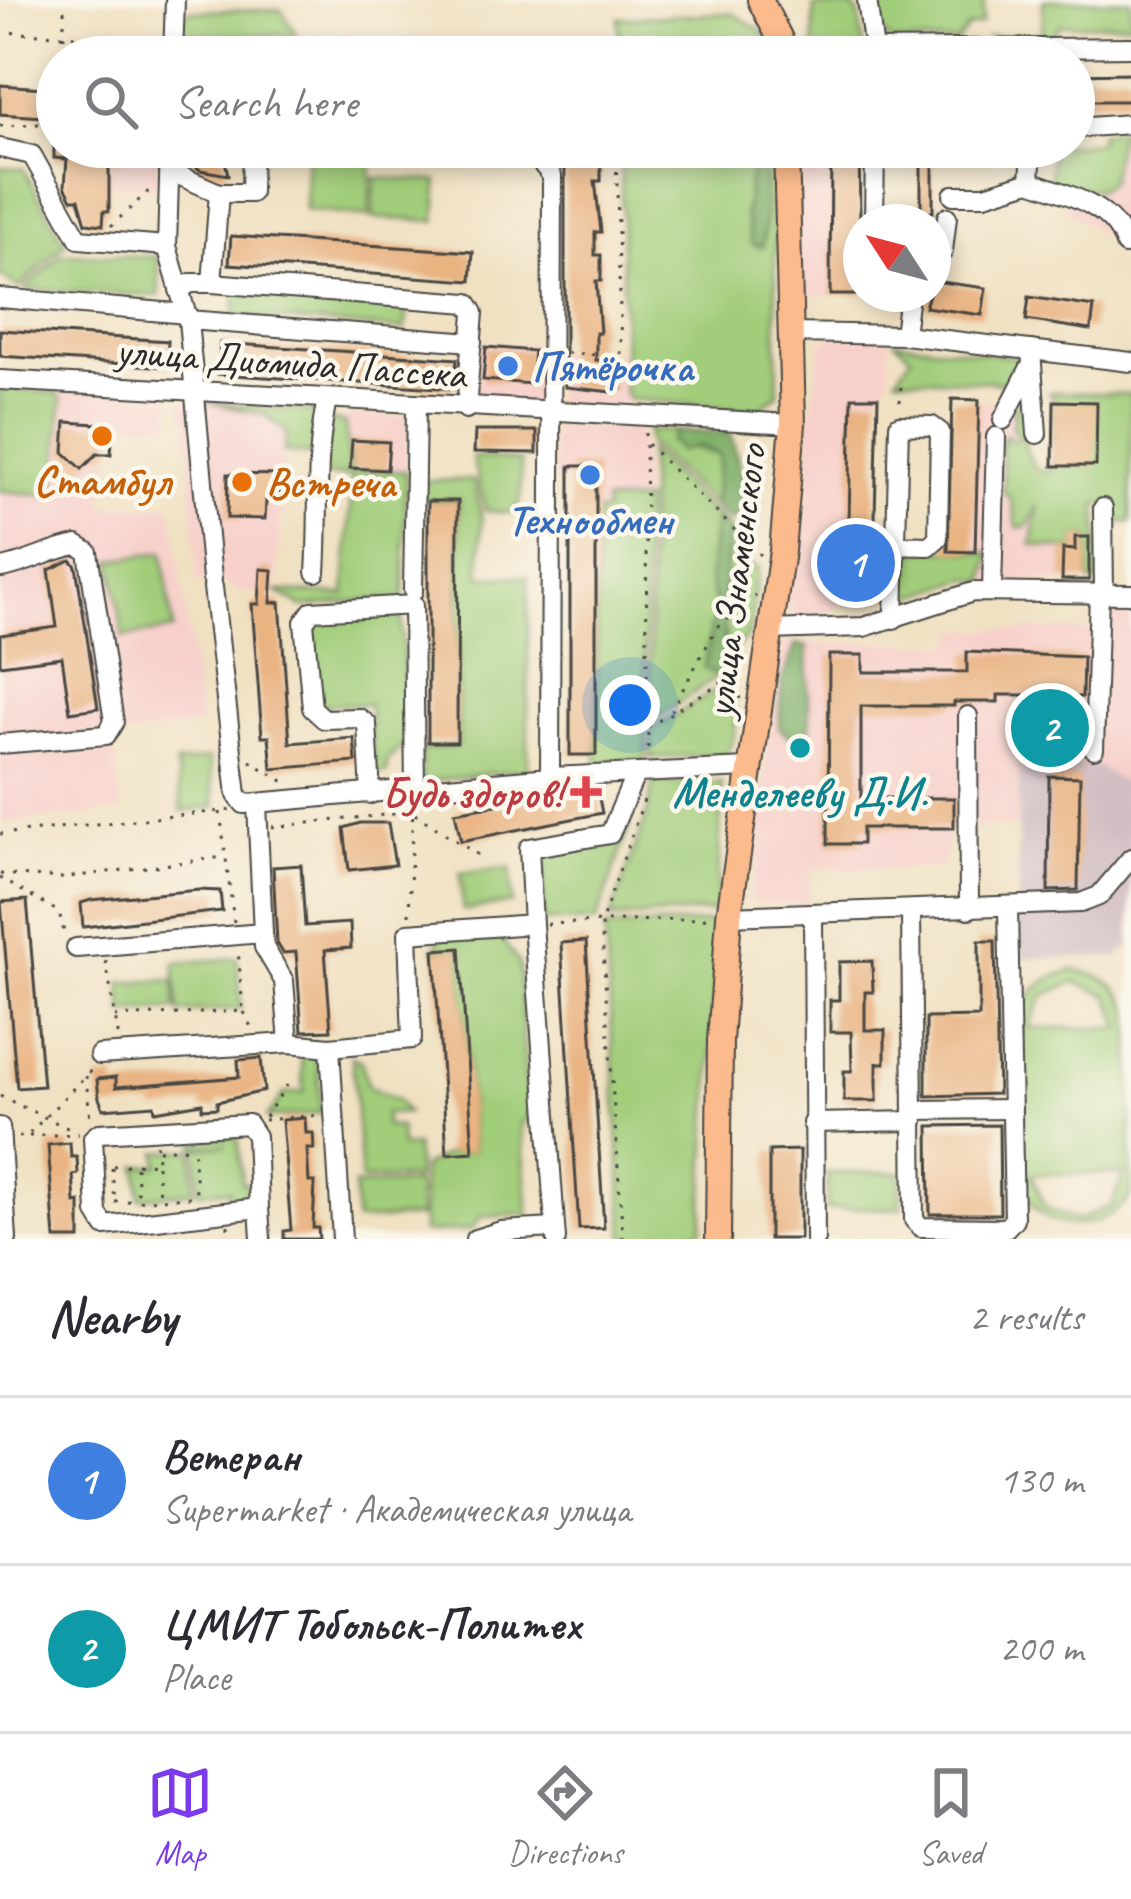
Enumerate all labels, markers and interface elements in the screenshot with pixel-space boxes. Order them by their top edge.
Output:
search box [36,36,1095,168]
icon: search [78,69,144,135]
text: Search here [174,74,357,131]
north arrow [843,204,951,312]
street label: улица Диомида Пассека [111,324,470,401]
place label: Пятёрочка [532,341,695,394]
marker: Пятёрочка [495,353,521,379]
marker: Стамбул [89,423,115,449]
street label: улица Знаменского [692,440,779,724]
place label: Стамбул [34,455,173,508]
place label: Встреча [266,457,398,510]
marker: Технообмен [577,462,603,488]
marker: Встреча [229,469,255,495]
place label: Технообмен [507,494,675,547]
pin: 1 [817,518,895,608]
your location [600,675,660,735]
pin: 2 [1011,683,1089,773]
marker: Менделееву Д.И. [787,735,813,761]
place label: Будь здоров! [382,767,571,820]
place label: Менделееву Д.И. [672,767,928,820]
marker: Будь здоров! [573,779,599,805]
text: Nearby [48,1285,176,1349]
text: 2 results [969,1293,1083,1342]
text: Ветеран [162,1428,300,1485]
text: 1 [78,1456,96,1505]
text: 130 m [999,1456,1083,1505]
text: Supermarket · Академическая улица [162,1485,631,1534]
text: ЦМИТ Тобольск-Политех [162,1596,581,1653]
text: 2 [78,1624,96,1673]
text: 200 m [999,1624,1083,1673]
text: Place [162,1653,230,1702]
tab: Map [147,1760,213,1874]
tab: Directions [508,1760,623,1874]
tab: Saved [918,1760,984,1874]

